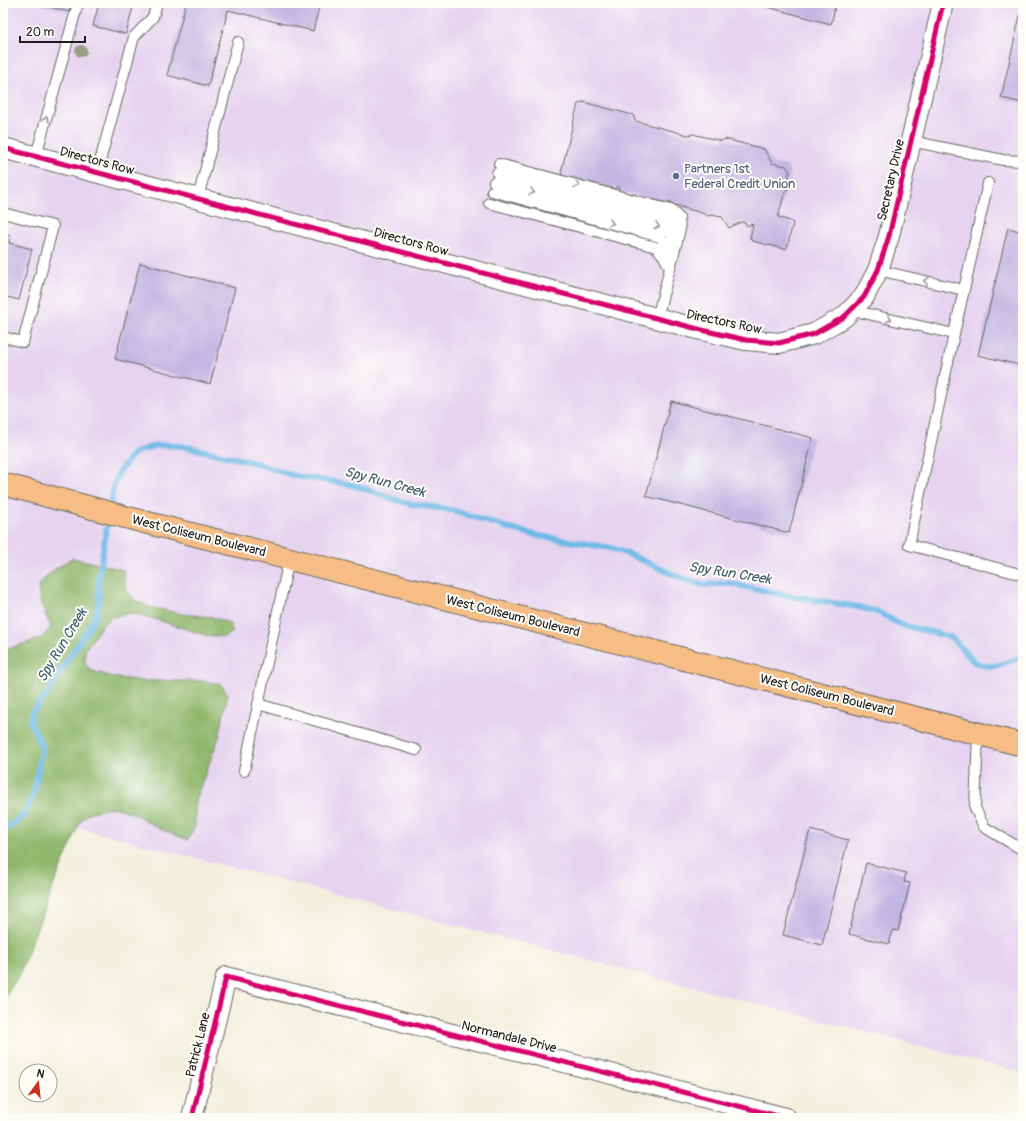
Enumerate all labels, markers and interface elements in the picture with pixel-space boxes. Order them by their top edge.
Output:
scale bar [20,18,85,44]
text: 20 m [26,25,55,40]
one-way arrow [41,115,50,122]
street label: Secretary Drive [874,137,908,222]
street label: Directors Row [58,143,136,179]
place label: Partners 1st Federal Credit Union [684,161,795,192]
marker: Partners 1st Federal Credit Union [671,171,681,181]
one-way arrow [574,180,581,189]
one-way arrow [529,188,535,196]
one-way arrow [608,219,614,227]
one-way arrow [654,221,661,230]
street label: Directors Row [372,224,450,260]
one-way arrow [923,277,929,285]
street label: Directors Row [685,306,763,338]
one-way arrow [886,314,892,322]
water label: Spy Run Creek [343,463,428,501]
street label: West Coliseum Boulevard [130,512,268,560]
water label: Spy Run Creek [688,558,773,588]
street label: West Coliseum Boulevard [444,592,582,640]
water label: Spy Run Creek [33,604,91,685]
street label: West Coliseum Boulevard [758,671,896,719]
street label: Patrick Lane [182,1010,214,1079]
street label: Normandale Drive [460,1017,559,1057]
north arrow [18,1063,58,1103]
text: N [35,1067,46,1081]

